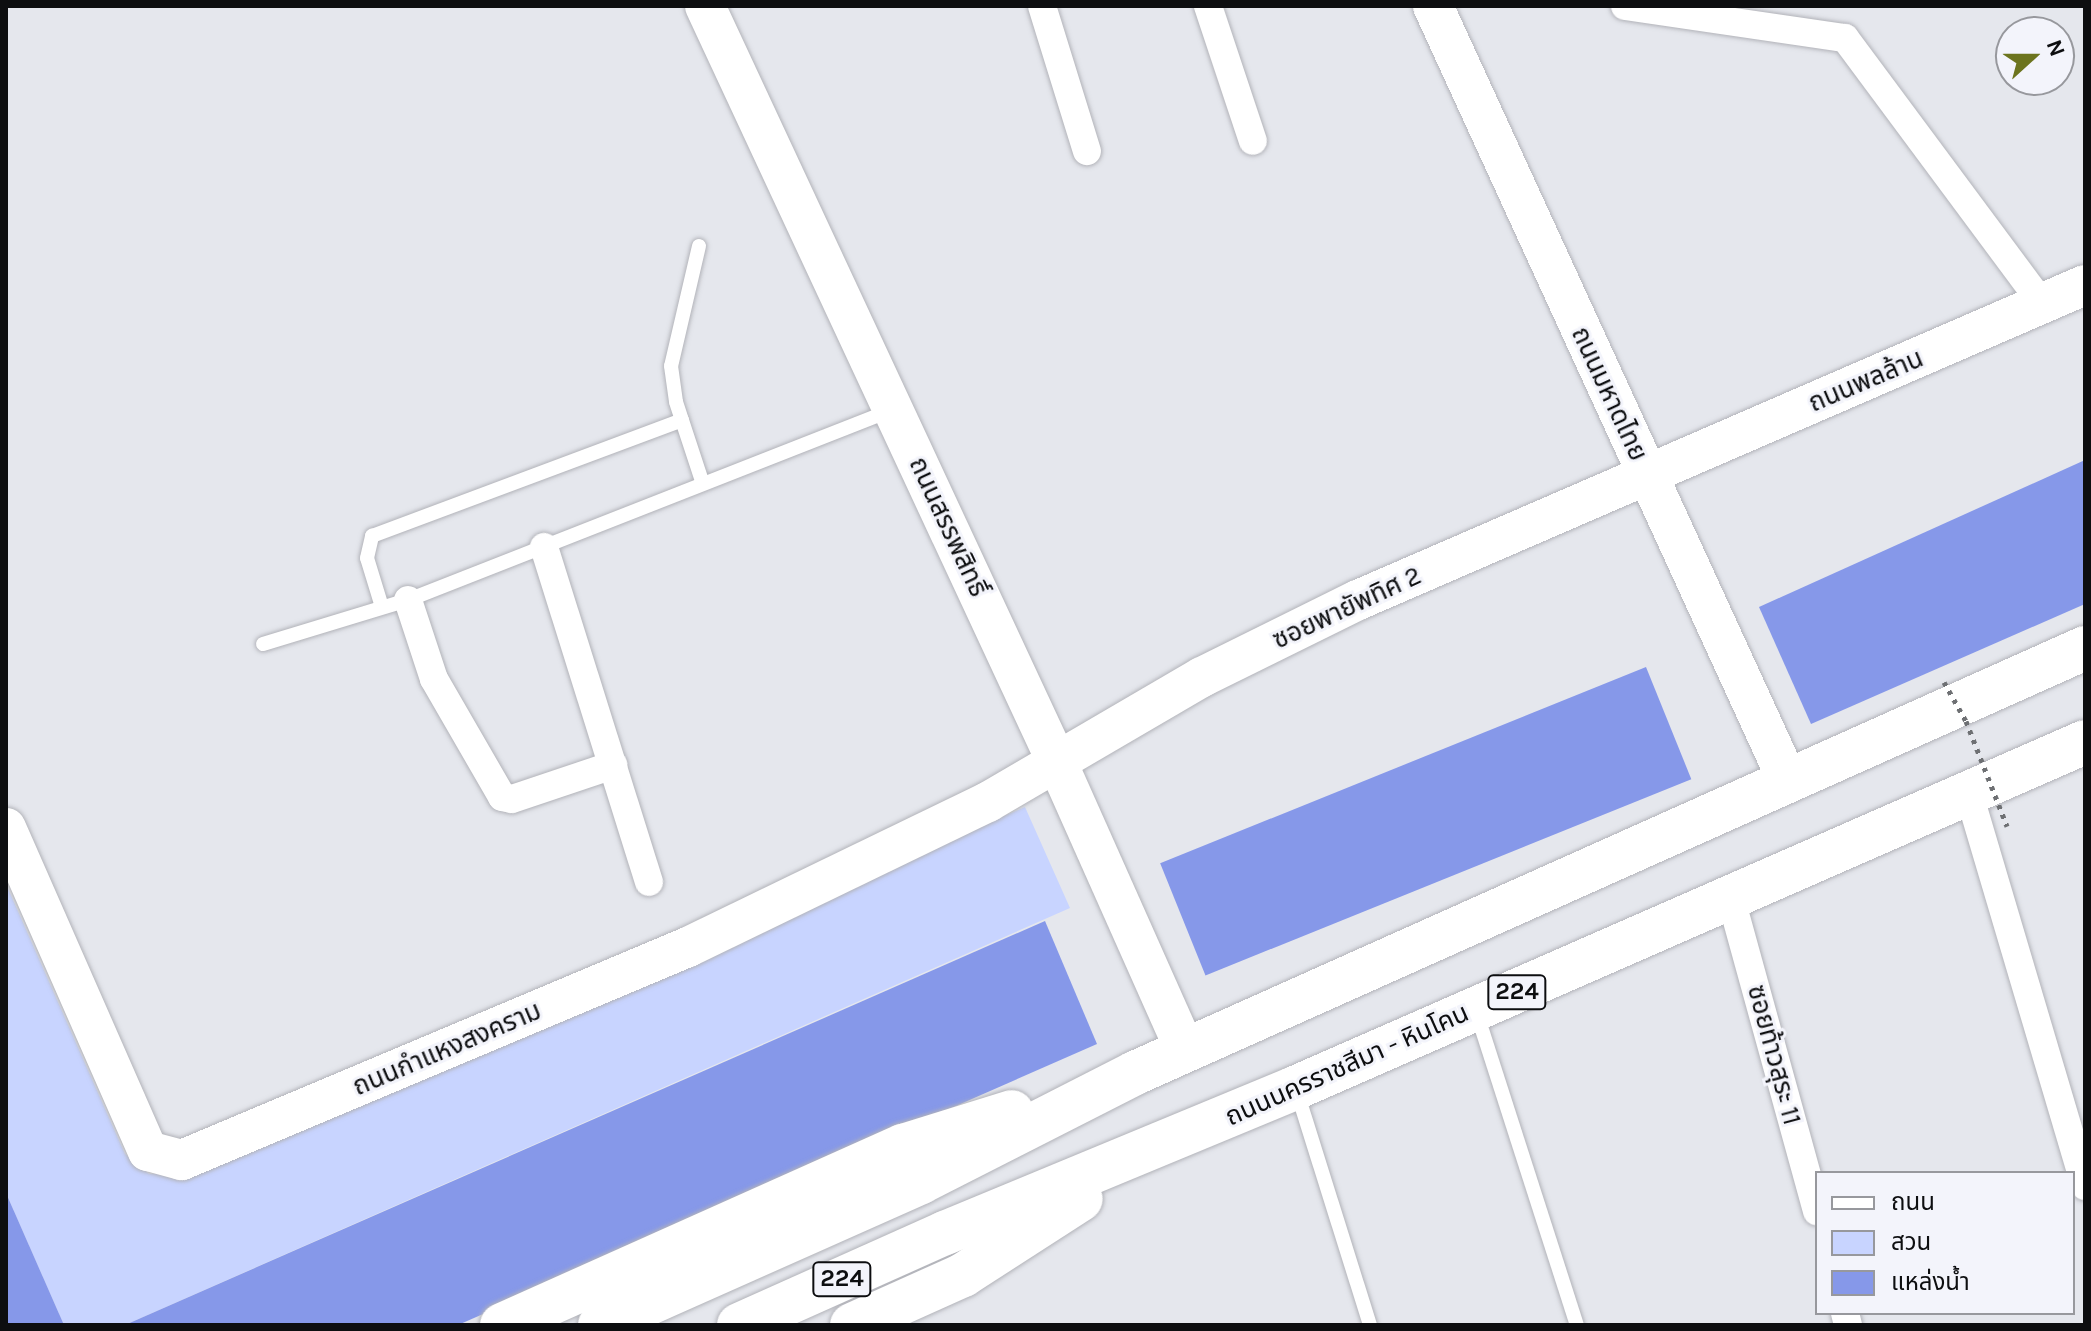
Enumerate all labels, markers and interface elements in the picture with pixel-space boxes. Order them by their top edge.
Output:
north arrow [1995,16,2075,96]
text: N [2041,36,2071,60]
street label: ถนนมหาดไทย [1564,322,1654,466]
street label: ถนนพลล้าน [1804,343,1928,419]
street label: ถนนสรรพสิทธิ์ [902,452,994,602]
street label: ซอยพายัพทิศ 2 [1268,560,1426,656]
road number: 224 [1487,972,1547,1012]
street label: ซอยท้าวสุระ 11 [1740,982,1808,1128]
street label: ถนนกำแหงสงคราม [348,995,546,1103]
street label: ถนนนครราชสีมา - หินโคน [1220,997,1474,1133]
legend [1815,1171,2075,1315]
text: ถนน [1891,1188,1935,1216]
text: สวน [1891,1228,1931,1256]
road number: 224 [812,1259,872,1299]
text: แหล่งน้ำ [1891,1268,1970,1296]

